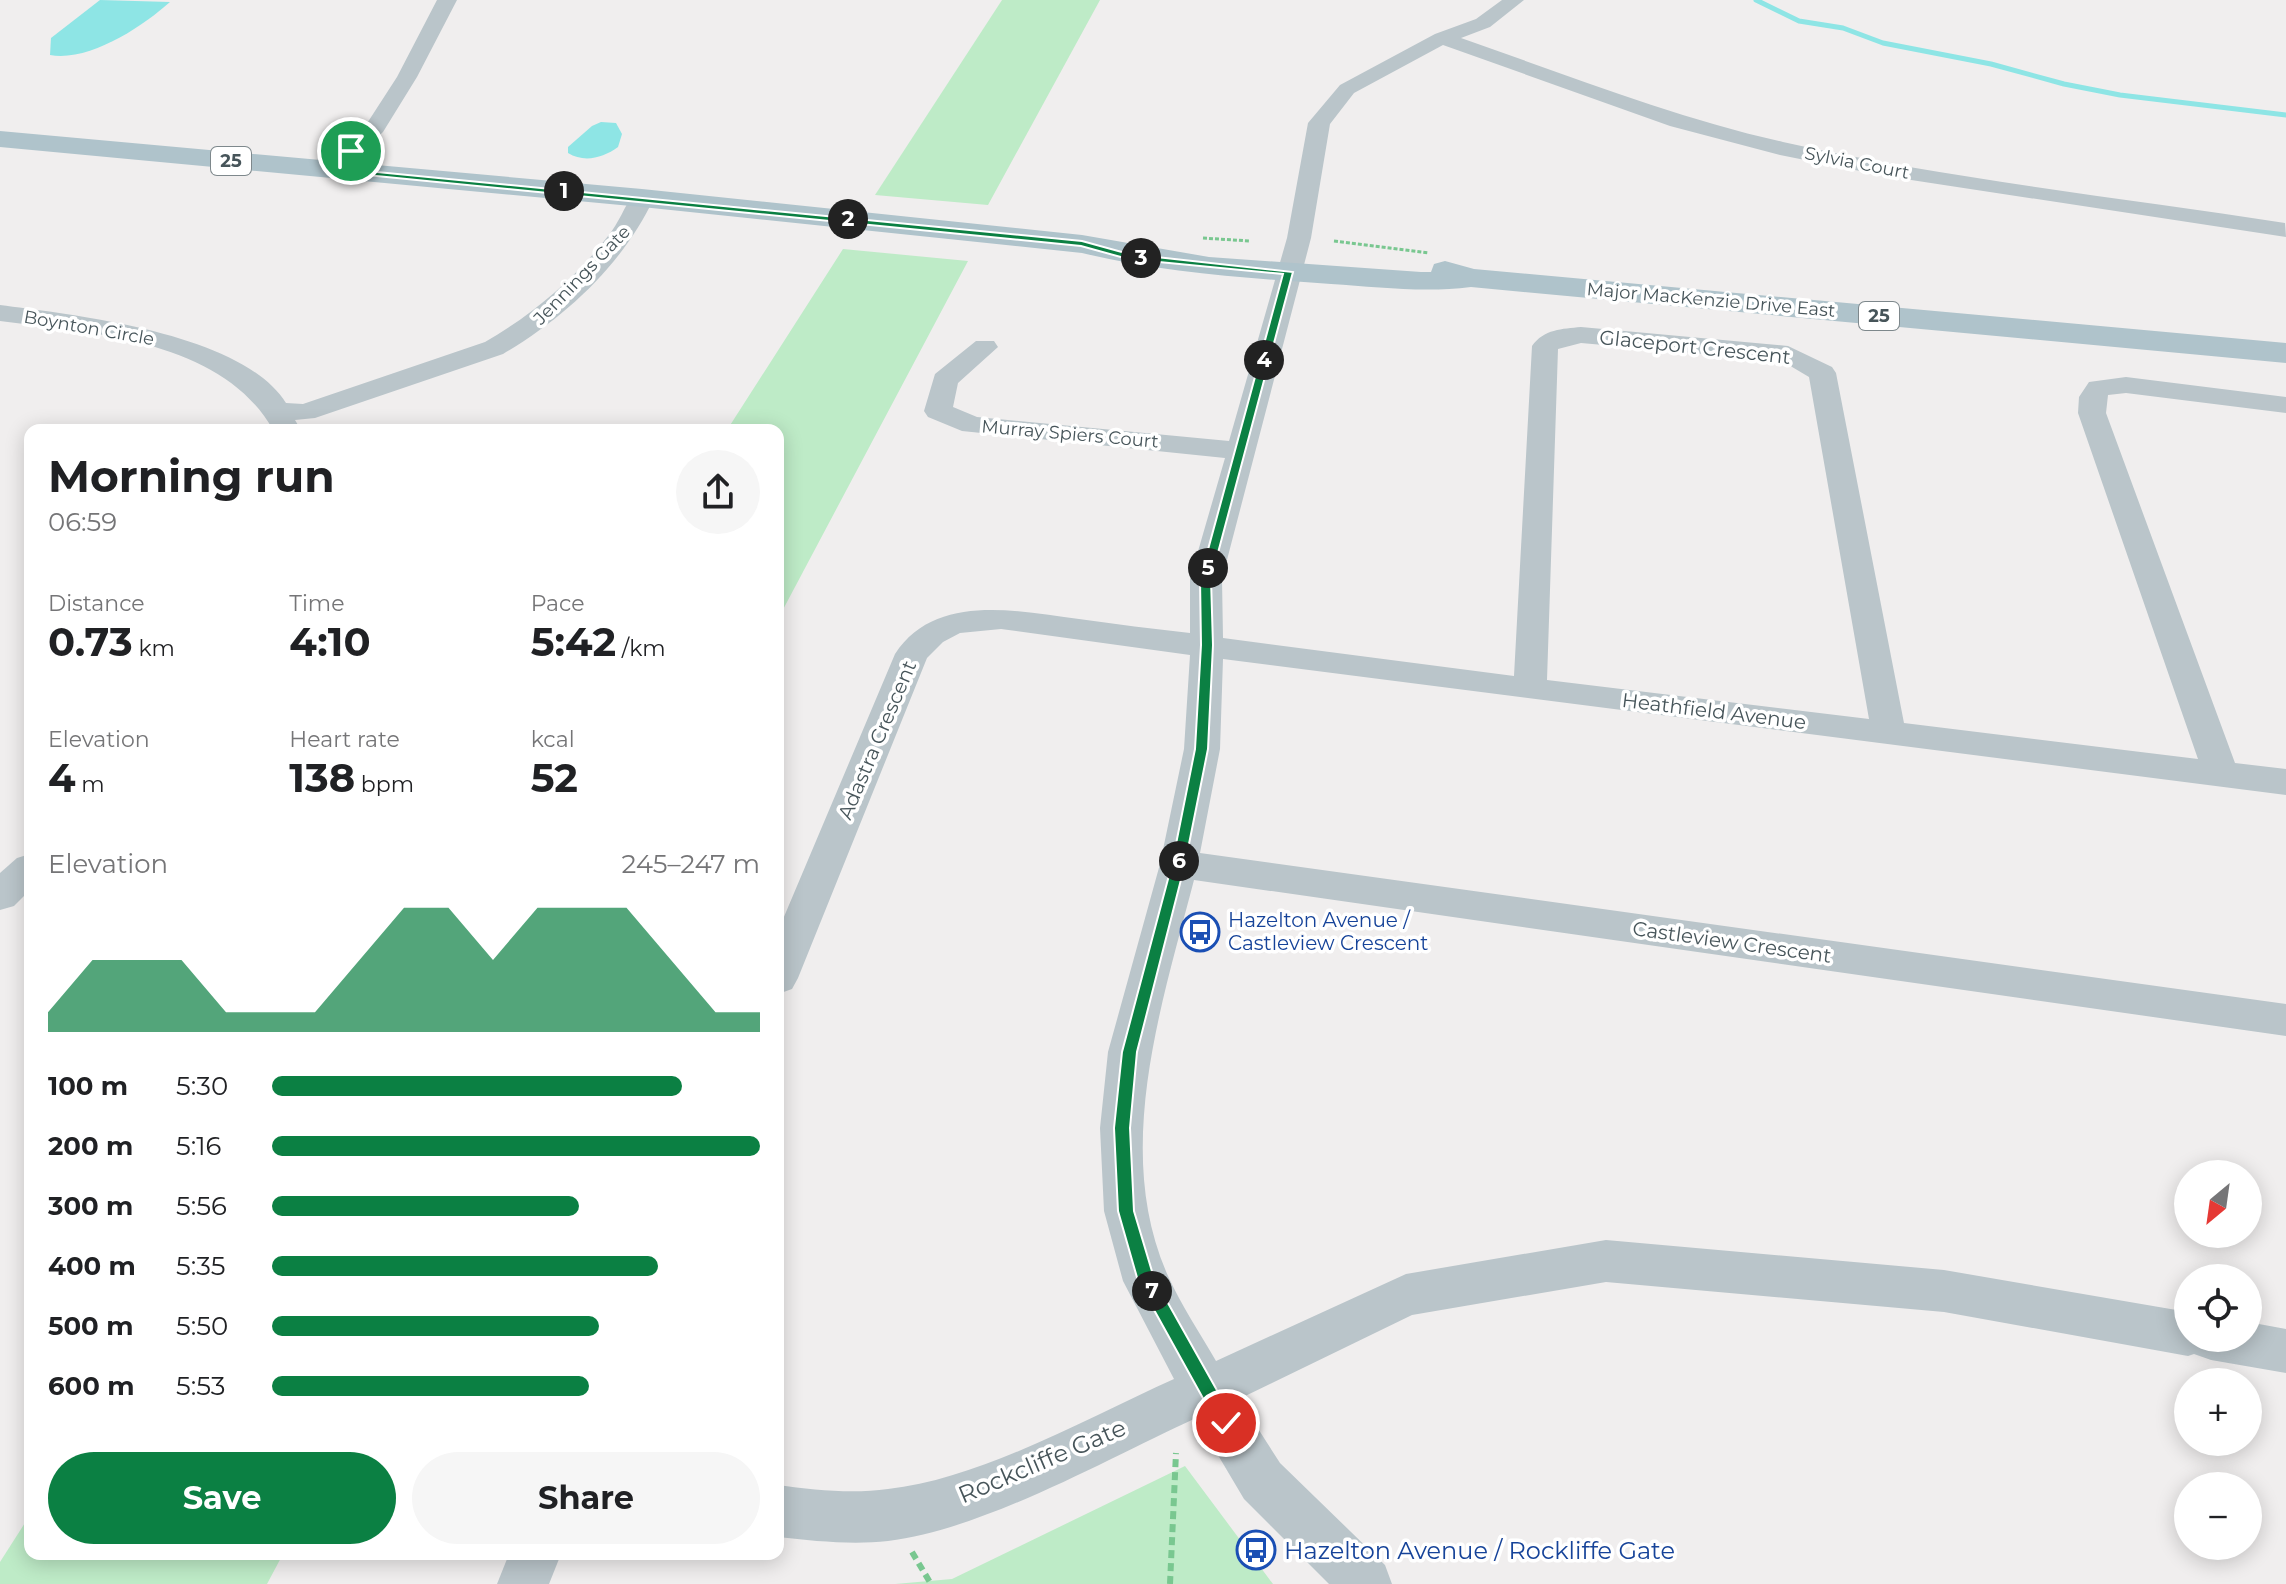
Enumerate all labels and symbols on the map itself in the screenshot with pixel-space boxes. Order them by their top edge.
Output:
pin [317,117,385,185]
street label: Sylvia Court [1803,142,1911,184]
road number: 25 [211,147,251,175]
pin: 1 [544,171,584,211]
pin: 2 [828,199,868,239]
street label: Jennings Gate [528,221,635,330]
pin: 3 [1121,238,1161,278]
street label: Major MacKenzie Drive East [1586,278,1836,322]
road number: 25 [1859,302,1899,330]
street label: Boynton Circle [22,306,156,350]
street label: Glaceport Crescent [1598,325,1792,369]
pin: 4 [1244,340,1284,380]
street label: Murray Spiers Court [980,415,1160,453]
pin: 5 [1188,548,1228,588]
street label: Adastra Crescent [833,657,921,823]
street label: Heathfield Avenue [1621,688,1807,734]
pin: 6 [1159,841,1199,881]
place label: Hazelton Avenue / Castleview Crescent [1228,908,1428,955]
bus stop icon: Hazelton Avenue / Castleview Crescent [1179,911,1221,953]
street label: Castleview Crescent [1631,916,1833,968]
north arrow [2174,1160,2262,1248]
pin: 7 [1132,1271,1172,1311]
pin [1192,1389,1260,1457]
street label: Rockcliffe Gate [954,1413,1130,1509]
bus stop icon: Hazelton Avenue / Rockliffe Gate [1235,1529,1277,1571]
place label: Hazelton Avenue / Rockliffe Gate [1284,1536,1675,1565]

